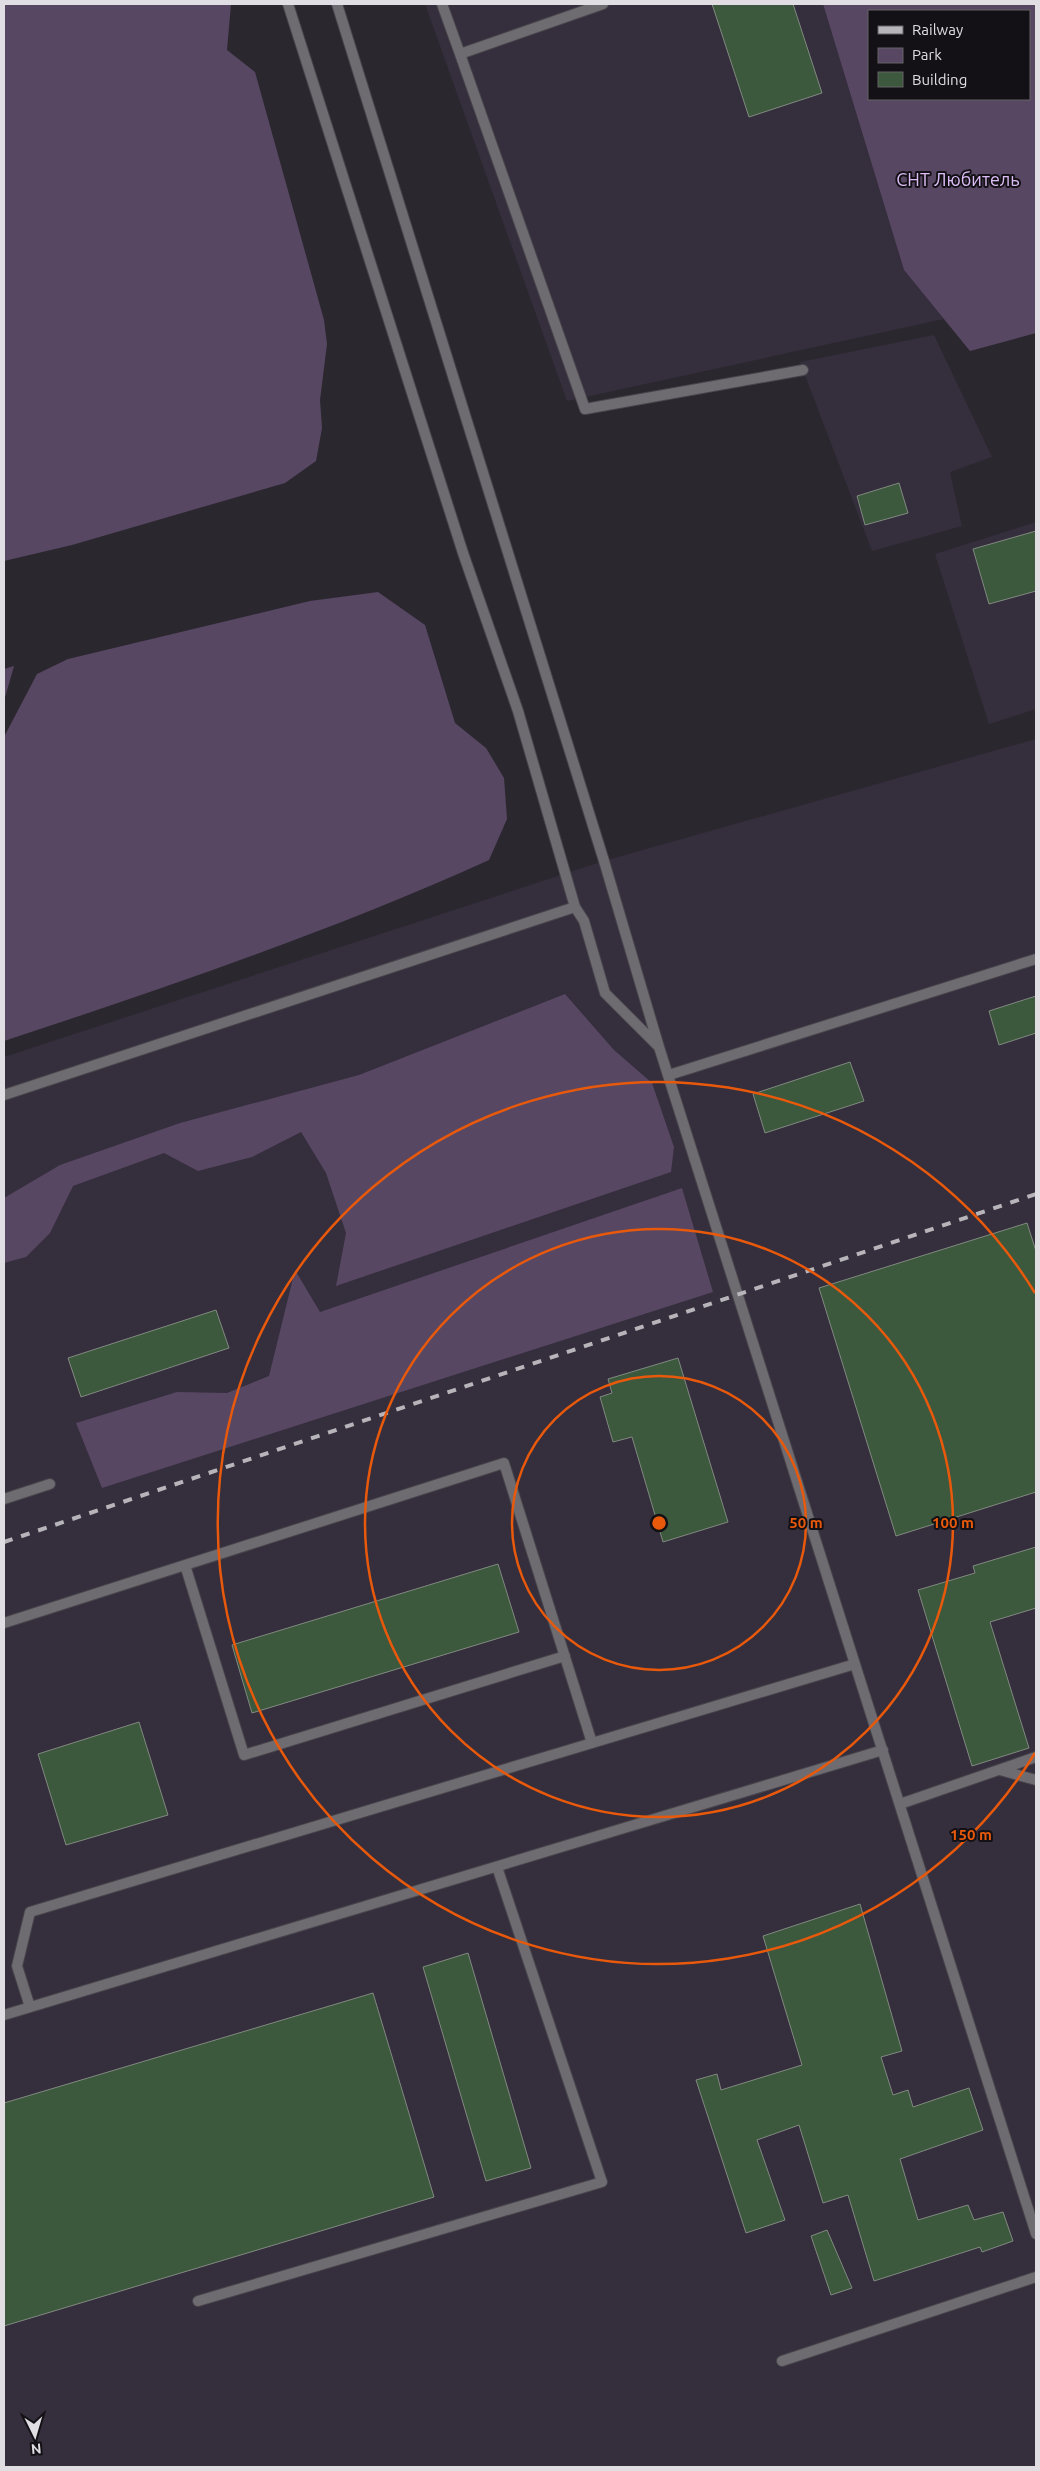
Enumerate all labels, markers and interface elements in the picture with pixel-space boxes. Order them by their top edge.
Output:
legend [868,10,1030,100]
text: Railway [912,21,963,38]
text: Park [912,46,942,63]
text: Building [912,71,967,88]
park label: СНТ Любитель [896,169,1020,189]
centre of rings [650,1514,668,1532]
text: 50 m [789,1514,823,1531]
text: 100 m [932,1514,974,1531]
text: 150 m [950,1826,992,1843]
north arrow [10,2411,60,2461]
text: N [30,2441,42,2457]

